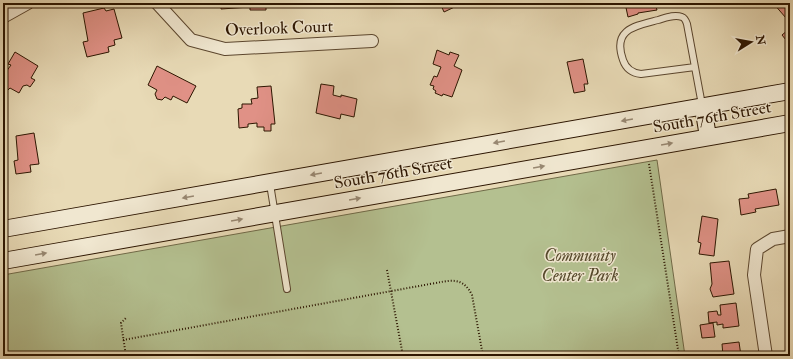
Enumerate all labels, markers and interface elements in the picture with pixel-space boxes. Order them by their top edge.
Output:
street label: Overlook Court [225,16,334,40]
north arrow [731,22,771,62]
text: N [753,33,768,47]
street label: South 76th Street [651,96,773,138]
one-way arrow [621,117,634,123]
one-way arrow [493,139,506,145]
one-way arrow [661,141,673,147]
street label: South 76th Street [332,152,454,194]
one-way arrow [532,164,545,170]
one-way arrow [310,171,322,177]
one-way arrow [182,194,194,200]
one-way arrow [349,196,361,202]
one-way arrow [231,217,243,223]
park label: Community Center Park [542,245,618,286]
one-way arrow [35,251,48,257]

